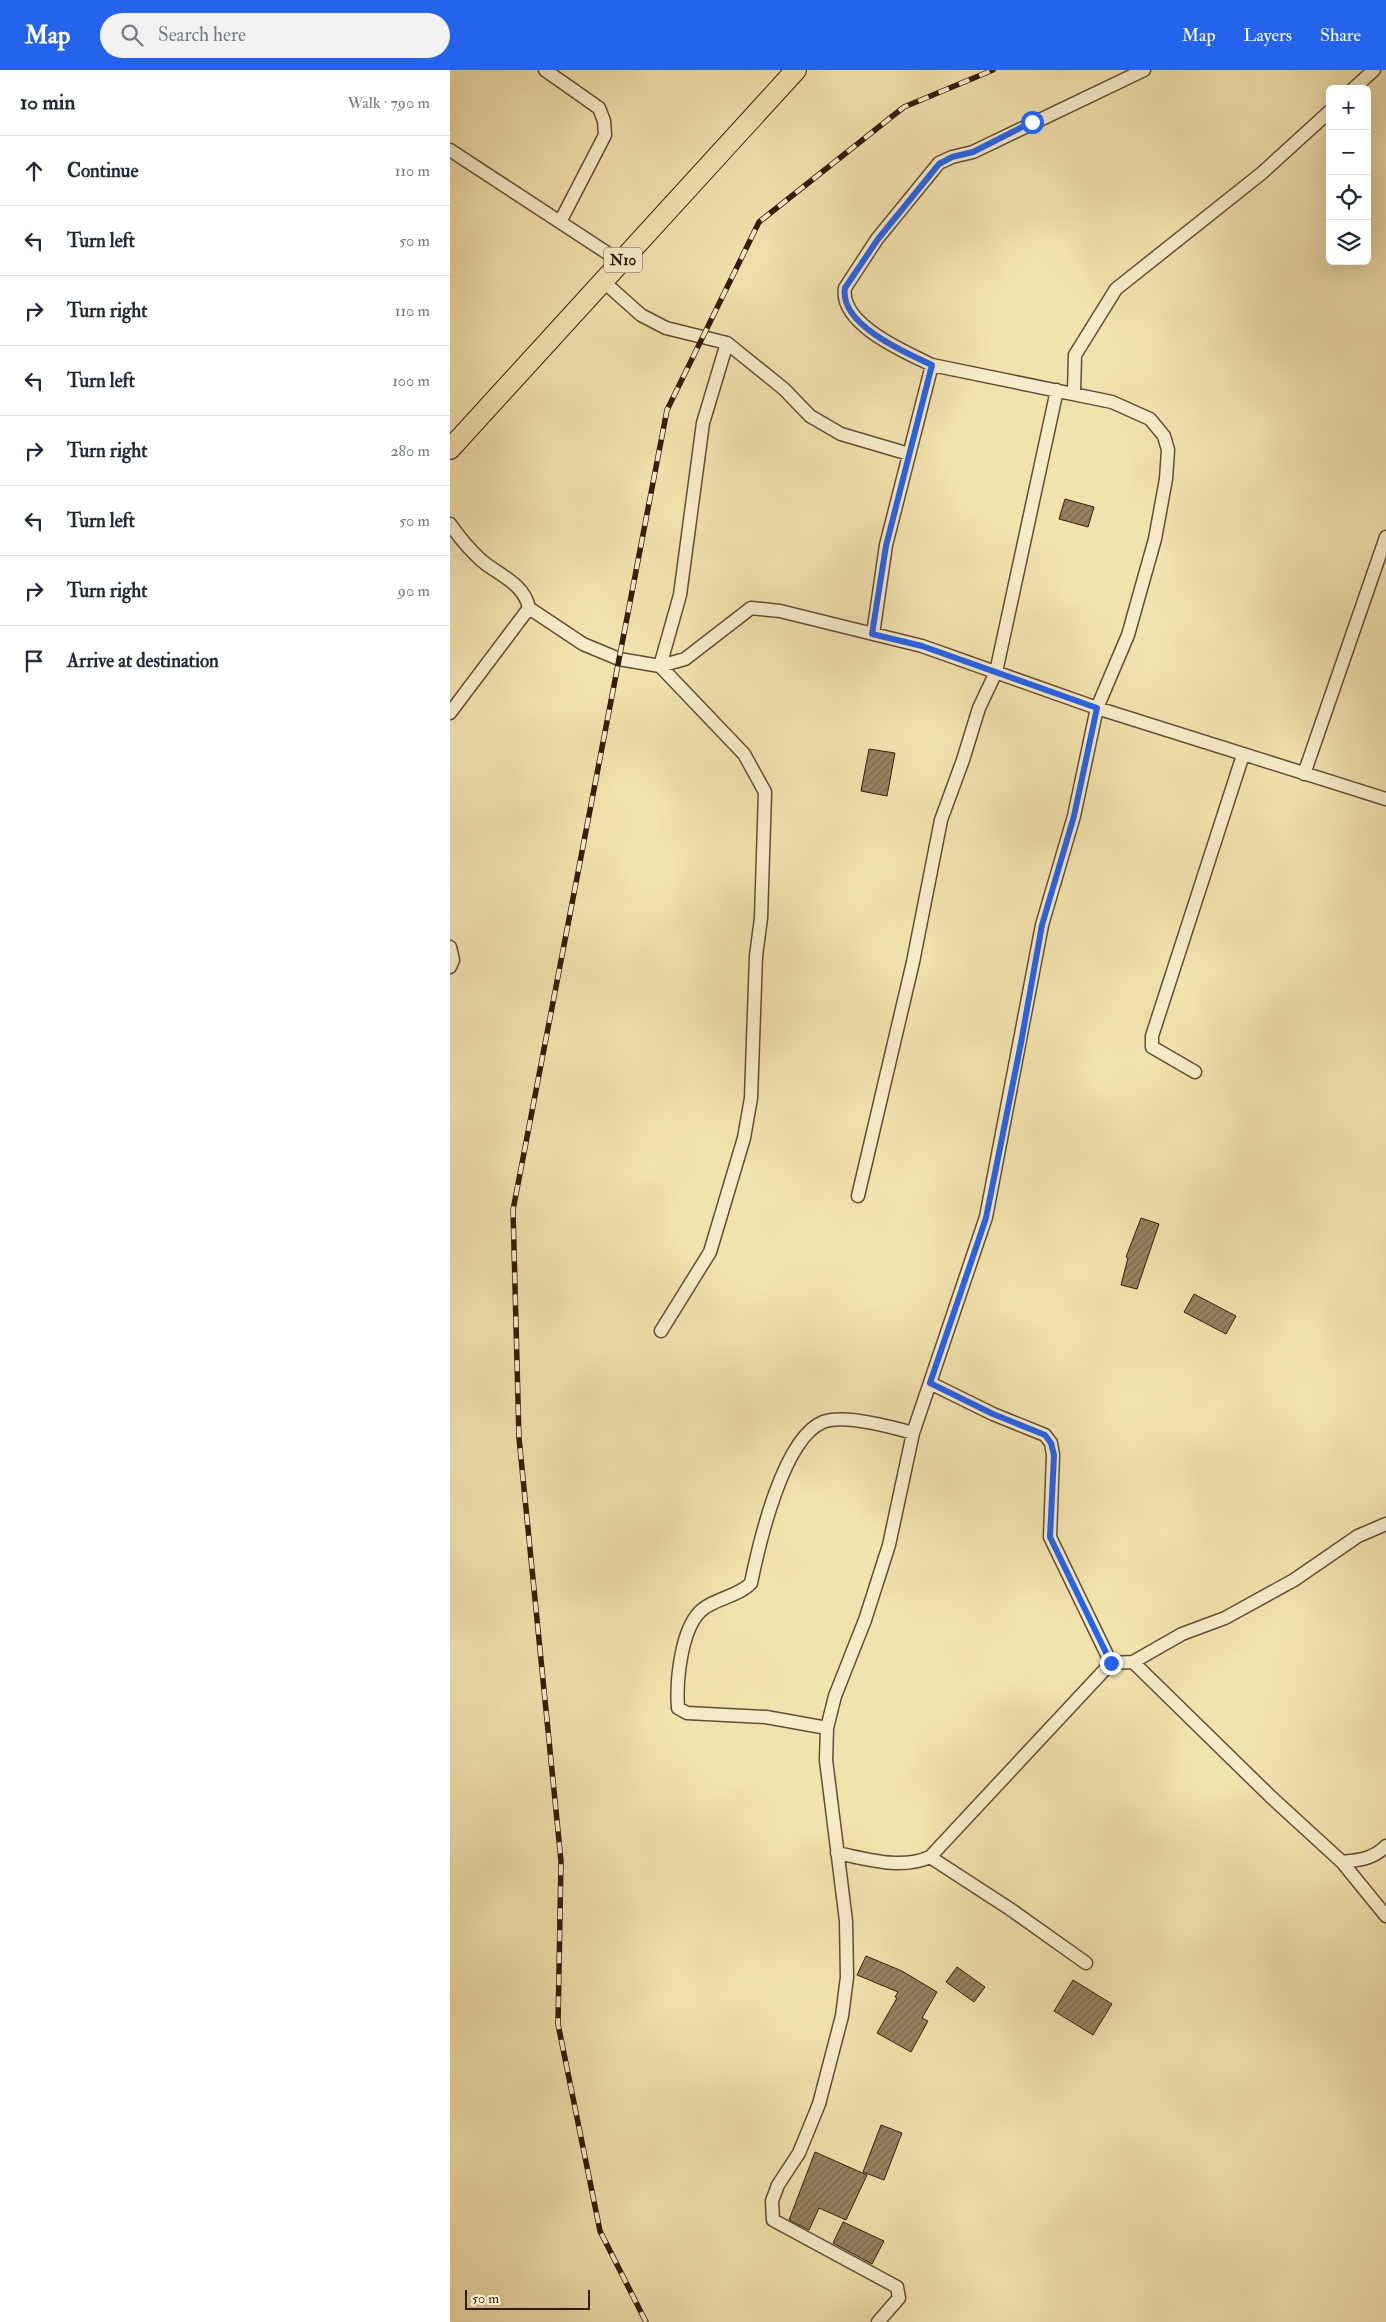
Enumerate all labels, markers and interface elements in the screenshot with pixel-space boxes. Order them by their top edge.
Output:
search box [100,13,450,58]
text: Map [25,20,70,51]
icon: search [118,21,146,49]
text: Search here [158,23,246,47]
text: Map [1182,24,1216,47]
text: Layers [1244,24,1292,47]
text: Share [1320,24,1361,47]
map controls [1326,85,1371,265]
button: + [1326,85,1371,130]
text: 10 min [20,89,75,116]
text: Walk · 790 m [347,93,430,113]
route start [1021,111,1044,134]
button: − [1326,130,1371,175]
icon: ahead [20,157,48,185]
text: Continue [67,159,138,183]
text: 110 m [395,161,430,181]
button: locate [1326,175,1371,220]
button: layers [1326,220,1371,265]
icon: left [20,227,48,255]
text: Turn left [67,229,135,253]
text: 50 m [399,231,430,251]
road number: N10 [604,248,642,272]
icon: right [20,297,48,325]
text: Turn right [67,299,147,323]
text: 110 m [395,301,430,321]
icon: left [20,367,48,395]
text: Turn left [67,369,135,393]
text: 100 m [392,371,430,391]
icon: right [20,437,48,465]
text: Turn right [67,439,147,463]
text: 280 m [390,441,430,461]
icon: left [20,507,48,535]
text: Turn left [67,509,135,533]
text: 50 m [399,511,430,531]
icon: right [20,577,48,605]
text: Turn right [67,579,147,603]
text: 90 m [398,581,430,601]
icon: arrive [20,647,48,675]
text: Arrive at destination [67,649,219,673]
route end [1100,1652,1123,1675]
scale bar [465,2287,590,2310]
text: 50 m [472,2290,499,2307]

